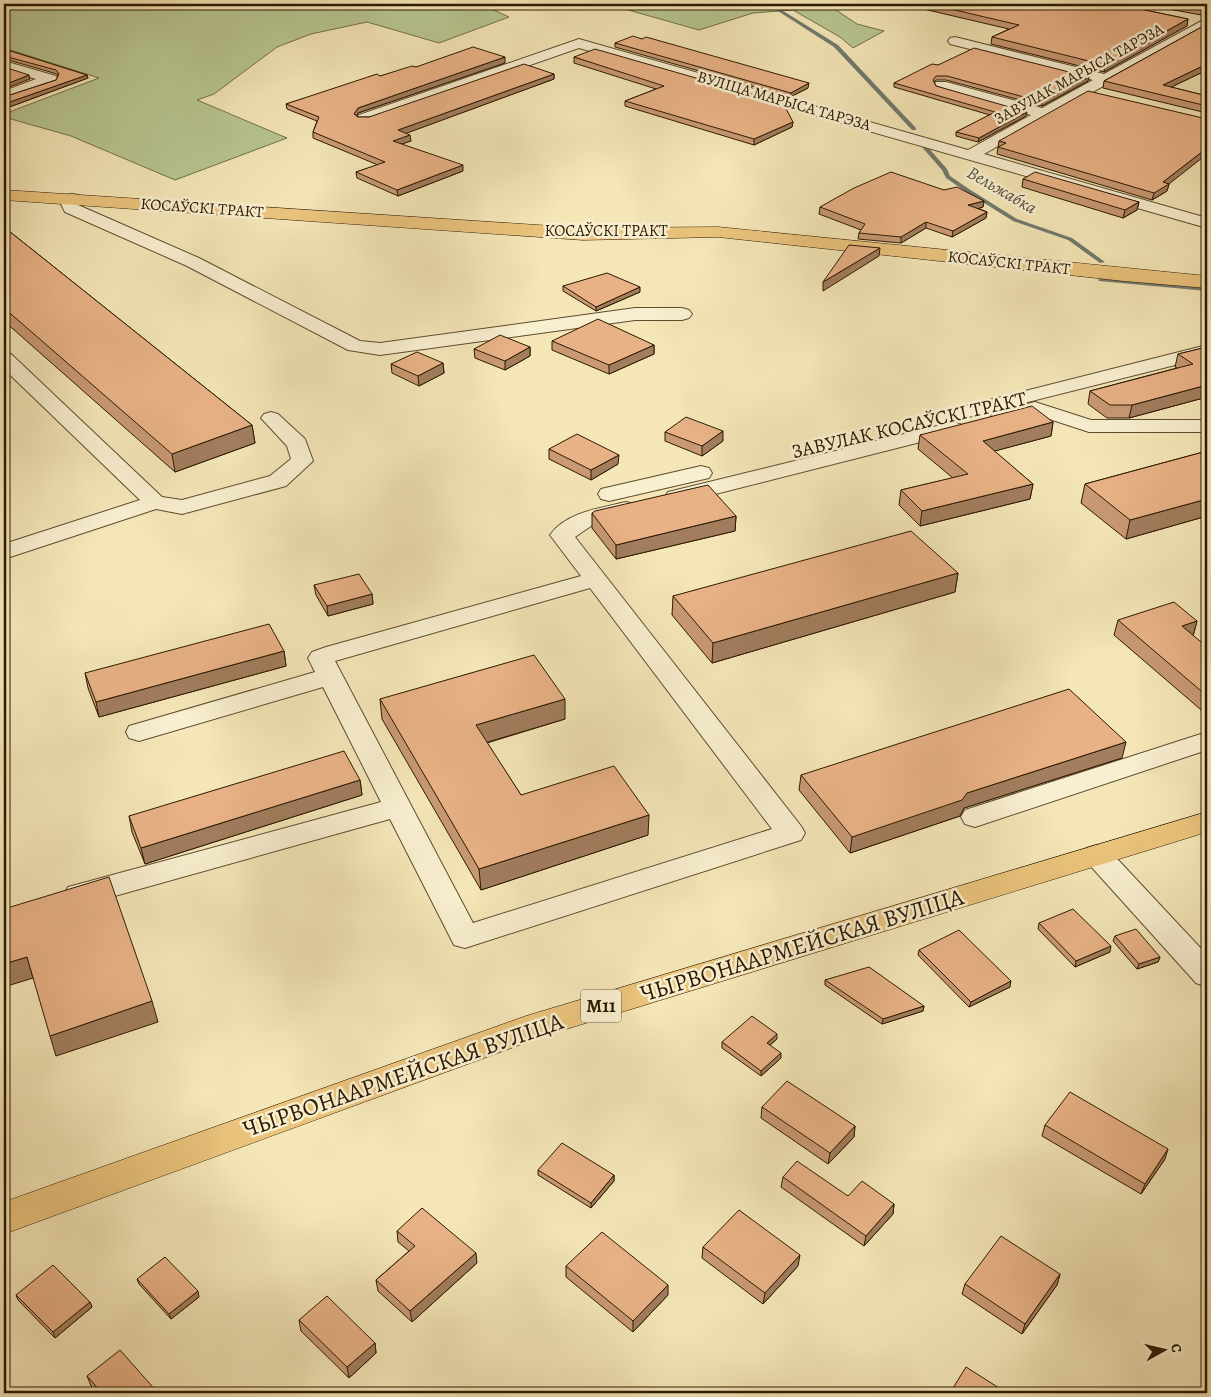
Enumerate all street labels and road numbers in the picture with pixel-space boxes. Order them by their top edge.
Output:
street label: ЗАВУЛАК МАРЫСА ТАРЭЗА [990,18,1168,130]
street label: ВУЛІЦА МАРЫСА ТАРЭЗА [695,66,874,137]
street label: КОСАЎСКІ ТРАКТ [140,193,265,223]
street label: КОСАЎСКІ ТРАКТ [544,220,668,242]
street label: КОСАЎСКІ ТРАКТ [947,246,1072,280]
street label: ЗАВУЛАК КОСАЎСКІ ТРАКТ [789,385,1029,465]
street label: ЧЫРВОНААРМЕЙСКАЯ ВУЛІЦА [636,880,969,1009]
road number: М11 [581,989,621,1022]
street label: ЧЫРВОНААРМЕЙСКАЯ ВУЛІЦА [239,1005,568,1145]

